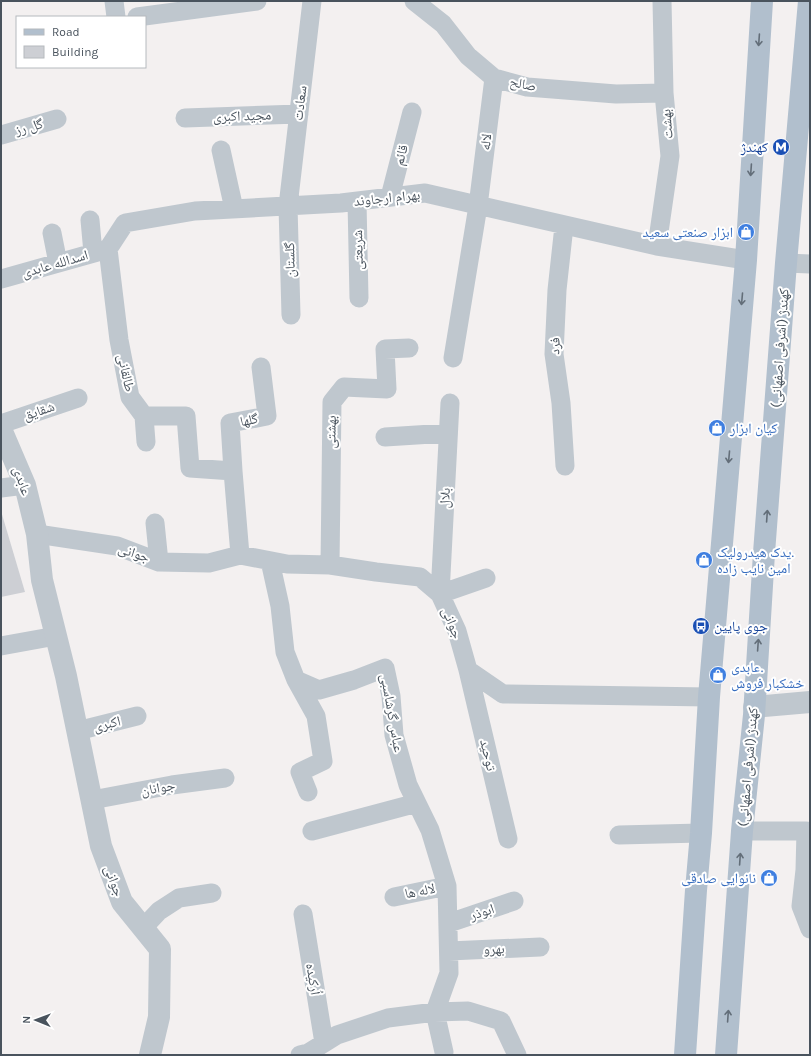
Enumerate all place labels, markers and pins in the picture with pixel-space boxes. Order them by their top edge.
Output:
metro station icon: کهندژ [771,137,791,157]
place label: کهندژ [740,139,768,156]
shop icon: ابزار صنعتی سعید [736,222,756,242]
place label: ابزار صنعتی سعید [643,224,733,241]
shop icon: کیان ابزار [707,418,727,438]
place label: کیان ابزار [729,420,778,437]
place label: یدک هیدرولیک. امین نایب زاده [717,544,795,577]
shop icon: یدک هیدرولیک. امین نایب زاده [694,550,714,570]
bus stop icon: جوی پایین [691,616,711,636]
place label: جوی پایین [714,618,768,635]
place label: عابدی. خشکبار فروش [731,659,804,692]
shop icon: عابدی. خشکبار فروش [708,665,728,685]
shop icon: نانوایی صادقی [759,868,779,888]
place label: نانوایی صادقی [681,870,756,887]

